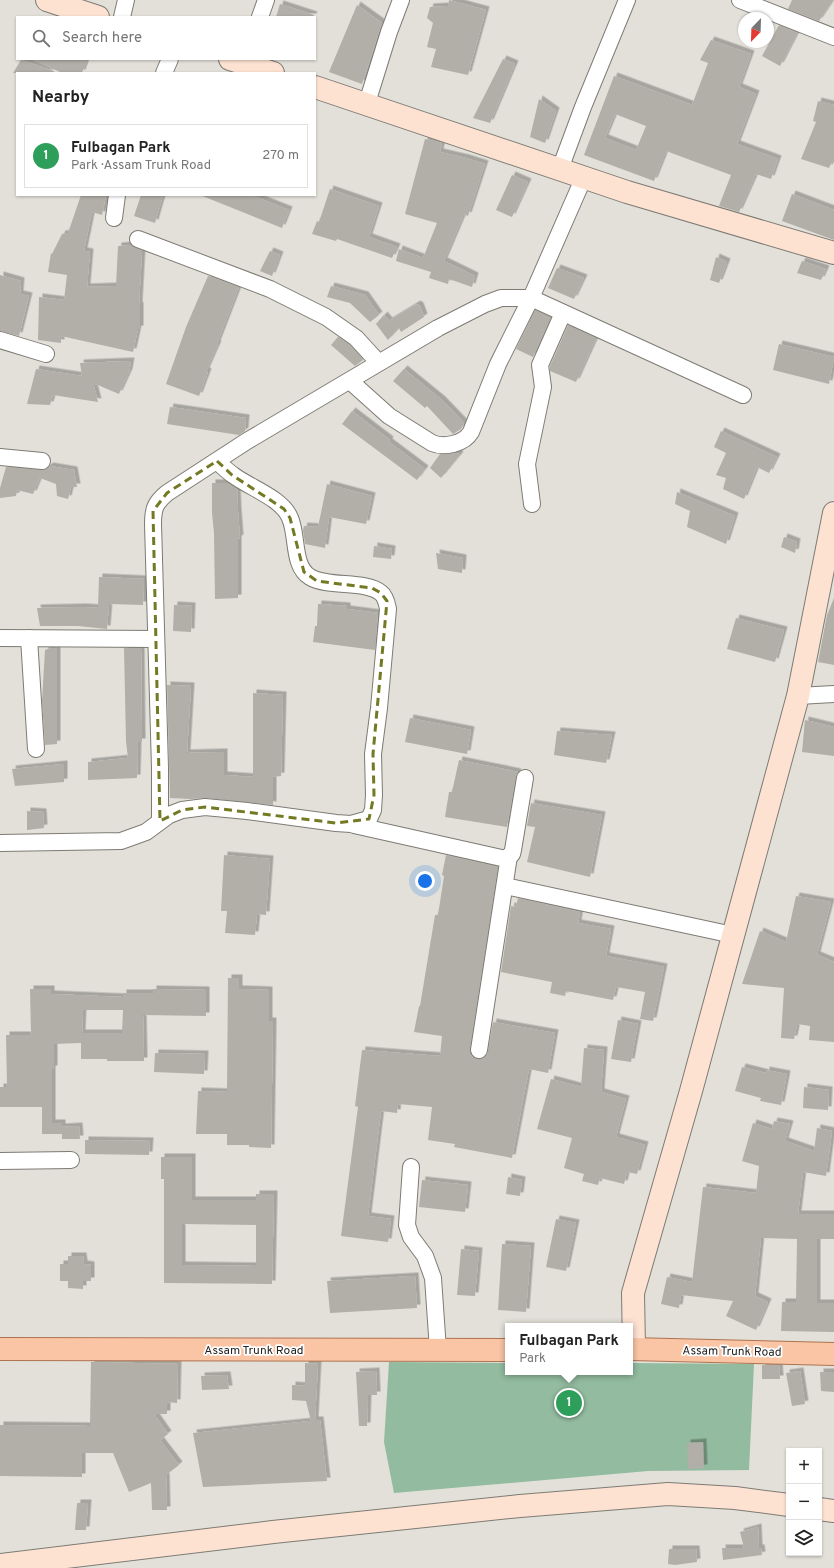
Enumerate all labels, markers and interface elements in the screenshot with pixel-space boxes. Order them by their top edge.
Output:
north arrow [738,12,774,48]
search box [16,16,316,60]
icon: search [30,27,52,49]
text: Search here [62,29,142,48]
text: Nearby [32,87,89,109]
text: Fulbagan Park [71,139,171,158]
text: 1 [43,148,49,164]
text: 270 m [262,148,299,164]
text: Park · Assam Trunk Road [71,158,211,174]
your location [415,871,435,891]
popup [505,1323,633,1375]
text: Fulbagan Park [519,1332,619,1351]
street label: Assam Trunk Road [204,1343,304,1359]
street label: Assam Trunk Road [682,1343,782,1361]
text: Park [519,1351,546,1367]
pin: 1 [556,1388,582,1418]
map controls [786,1448,822,1556]
button: + [786,1448,822,1484]
button: − [786,1484,822,1520]
button: layers [786,1520,822,1556]

